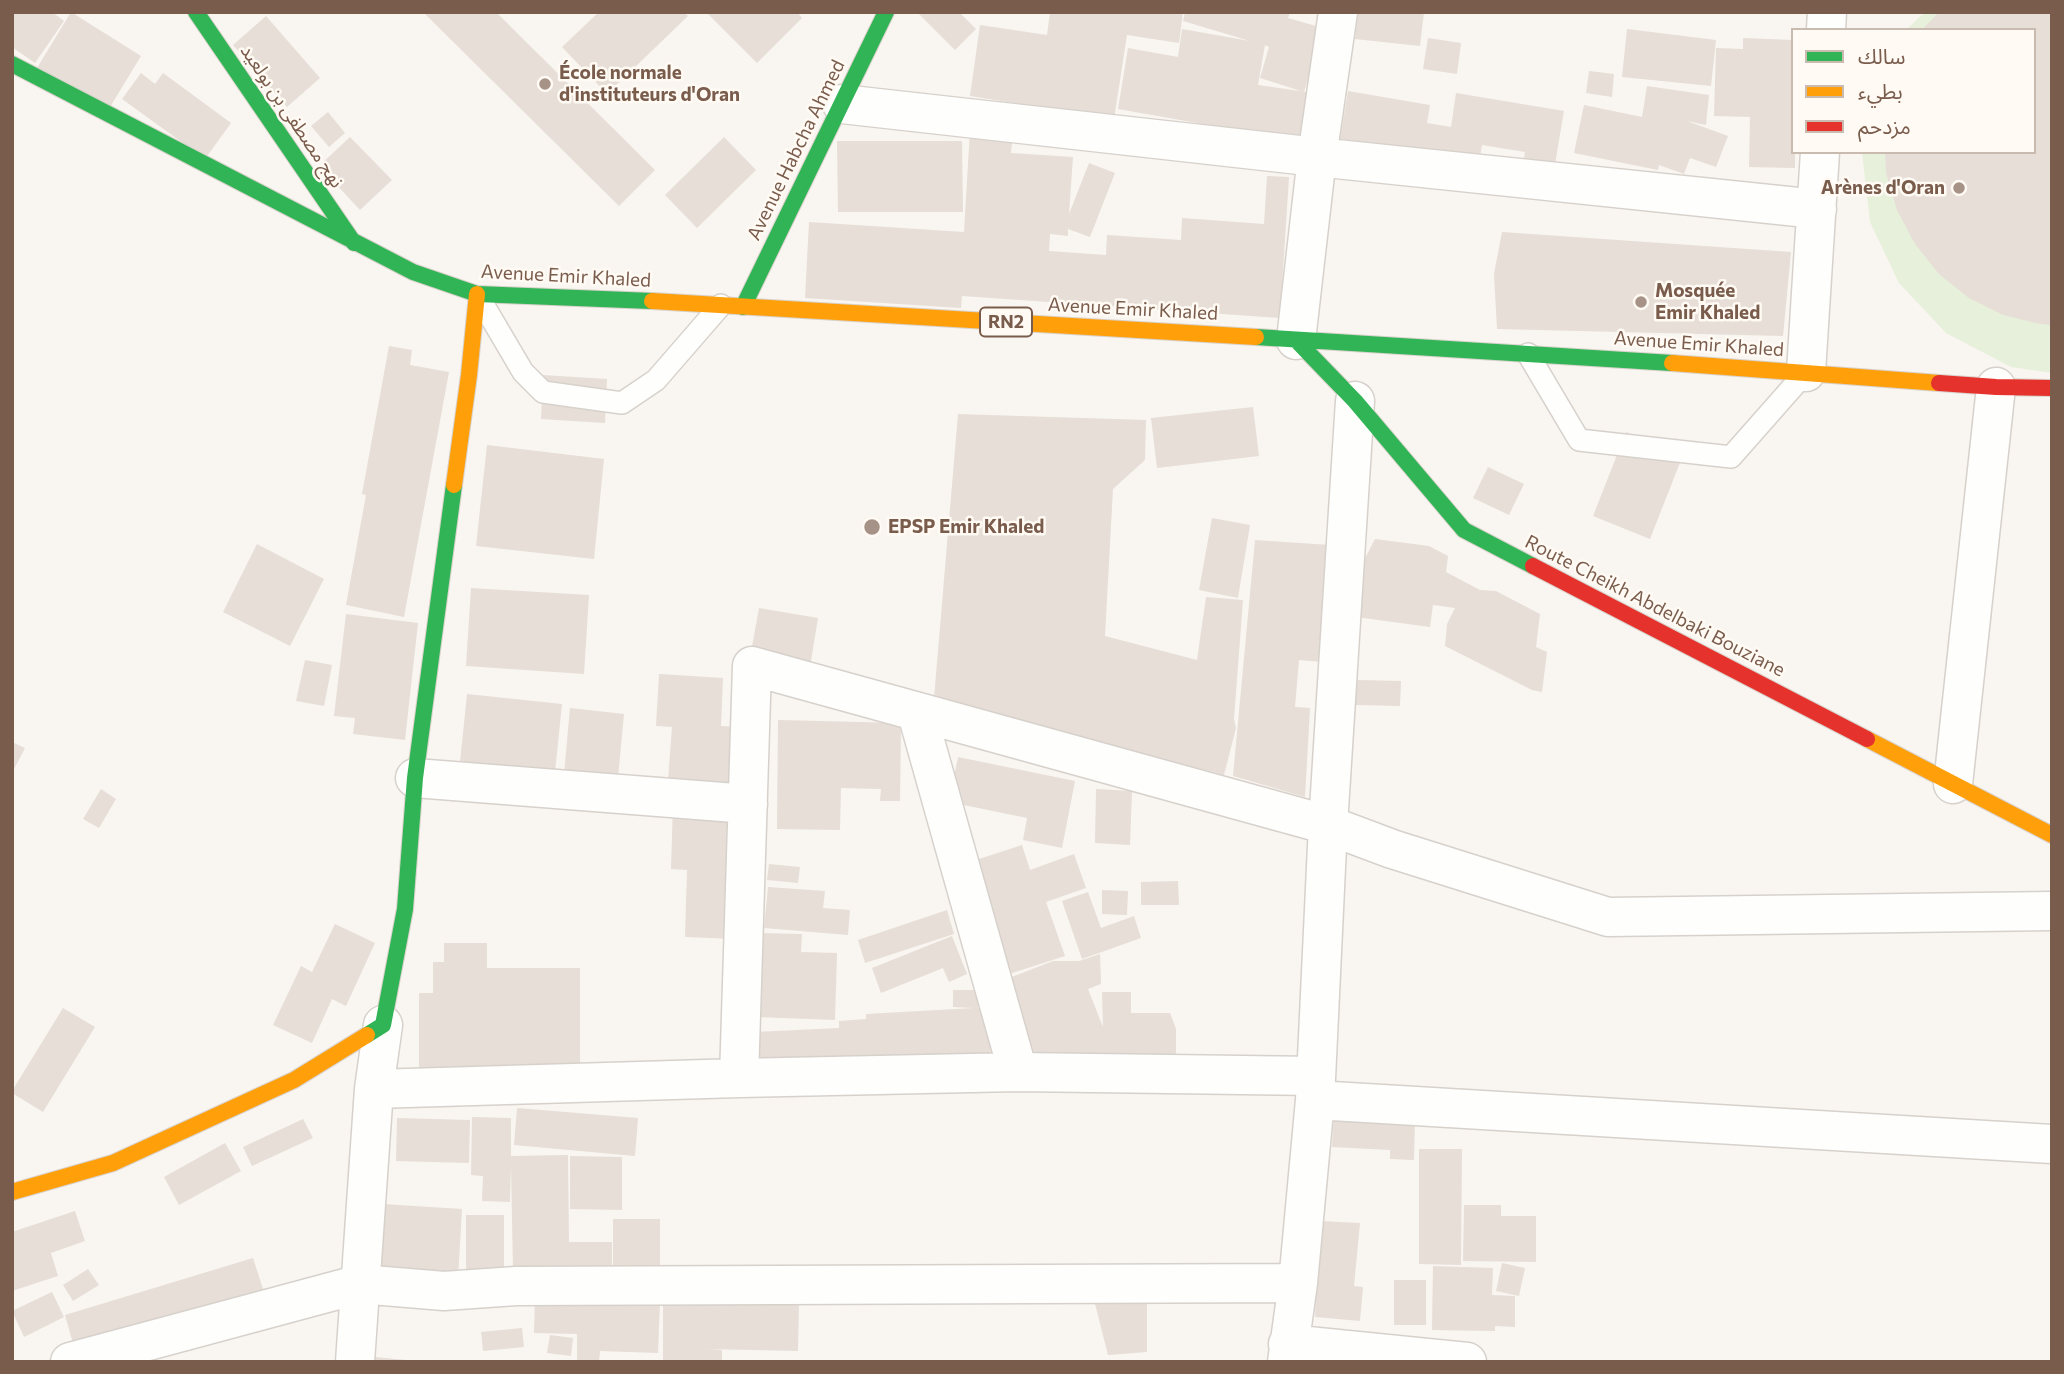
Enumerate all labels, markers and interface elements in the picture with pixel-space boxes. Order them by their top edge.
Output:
legend [1791,28,2036,154]
street label: نهج مصطفى بن بولعيد [236,40,348,192]
text: سالك [1858,43,1905,68]
street label: Avenue Habcha Ahmed [742,56,850,244]
place label: École normale d'instituteurs d'Oran [559,62,740,106]
marker: École normale d'instituteurs d'Oran [537,76,553,92]
text: بطيء [1858,78,1903,103]
text: مزدحم [1858,113,1911,138]
place label: Arènes d'Oran [1821,177,1945,199]
marker: Arènes d'Oran [1951,180,1967,196]
street label: Avenue Emir Khaled [480,260,652,292]
place label: Mosquée Emir Khaled [1655,280,1760,324]
street label: Avenue Emir Khaled [1047,293,1219,325]
marker: Mosquée Emir Khaled [1633,294,1649,310]
road number: RN2 [980,308,1032,336]
street label: Avenue Emir Khaled [1613,327,1785,361]
place label: EPSP Emir Khaled [888,516,1044,538]
marker: EPSP Emir Khaled [862,517,882,537]
street label: Route Cheikh Abdelbaki Bouziane [1521,530,1789,682]

